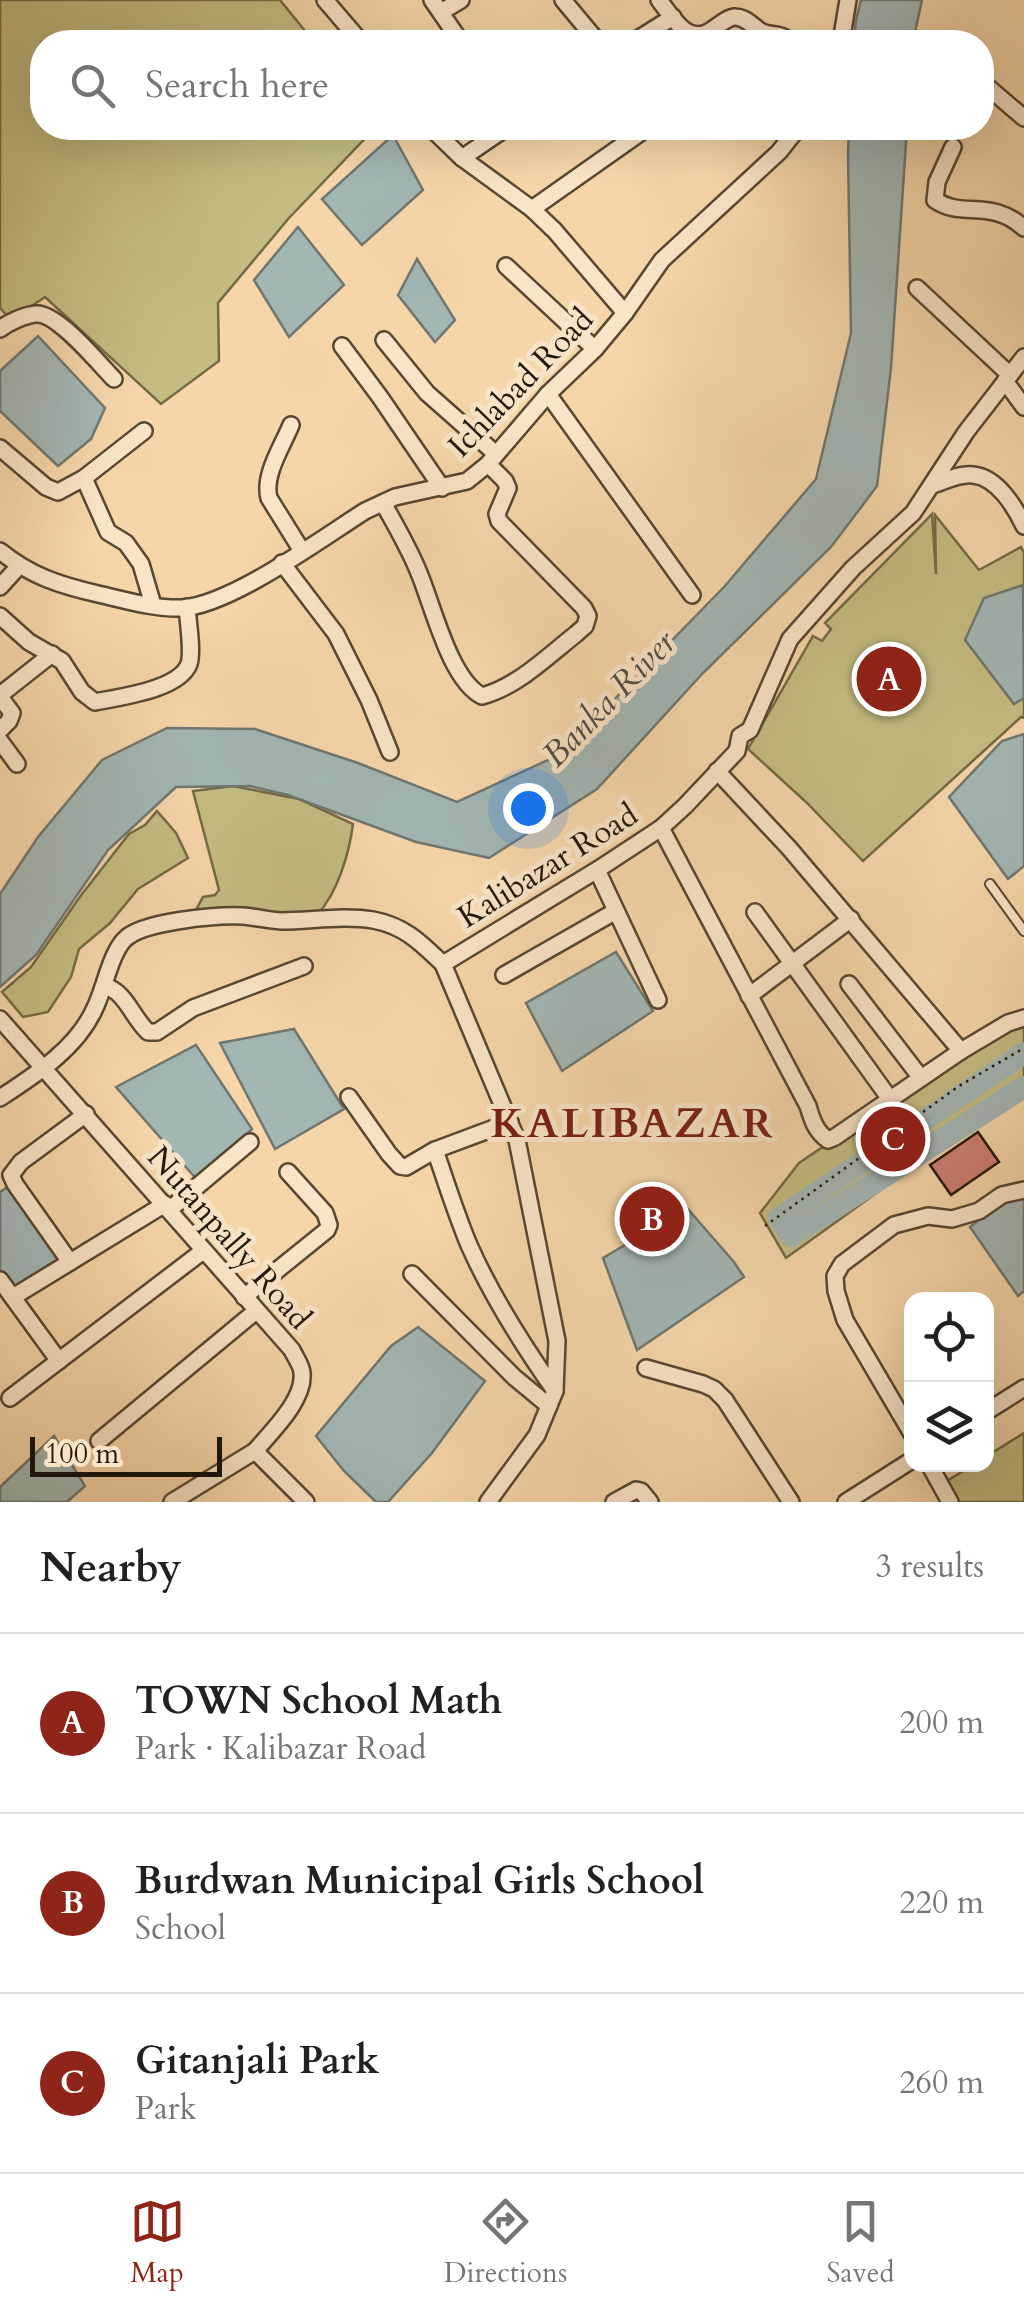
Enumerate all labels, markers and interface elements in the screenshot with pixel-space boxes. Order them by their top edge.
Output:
search box [30,30,994,140]
icon: search [65,58,120,113]
text: Search here [145,59,329,111]
street label: Ichlabad Road [438,299,604,467]
water label: Banka River [532,619,688,778]
pin: A [856,642,922,716]
your location [503,783,554,834]
street label: Kalibazar Road [450,793,646,939]
district label: KALIBAZAR [491,1095,775,1152]
pin: C [860,1102,926,1176]
street label: Nutanpally Road [137,1137,321,1339]
pin: B [620,1182,684,1256]
map controls [904,1292,994,1472]
button: locate [904,1292,994,1382]
button: layers [904,1382,994,1472]
scale bar [30,1432,222,1476]
text: 100 m [45,1435,119,1473]
text: Nearby [40,1539,182,1596]
text: 3 results [876,1545,984,1589]
text: TOWN School Math [135,1675,502,1727]
text: A [60,1701,85,1745]
text: 200 m [899,1701,984,1745]
text: Park · Kalibazar Road [135,1727,426,1771]
text: Burdwan Municipal Girls School [135,1855,704,1907]
text: B [61,1881,84,1925]
text: 220 m [899,1881,984,1925]
text: School [135,1907,226,1951]
text: Gitanjali Park [135,2035,379,2087]
text: C [60,2061,85,2105]
text: 260 m [899,2061,984,2105]
text: Park [135,2087,197,2131]
tab: Map [130,2194,185,2292]
tab: Directions [444,2194,567,2292]
tab: Saved [826,2194,894,2292]

